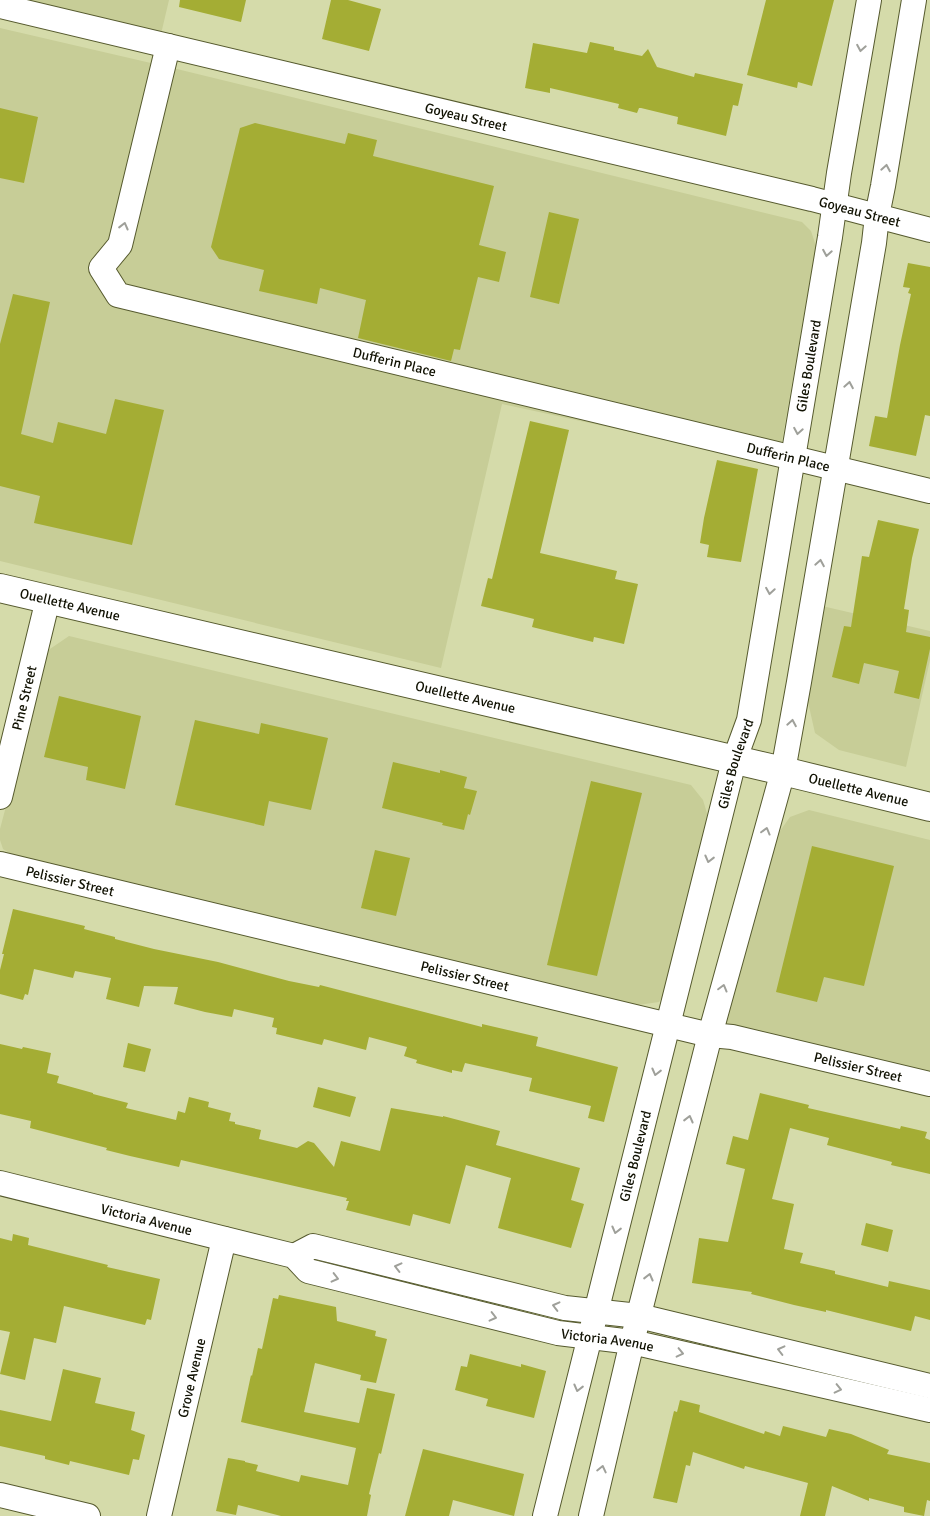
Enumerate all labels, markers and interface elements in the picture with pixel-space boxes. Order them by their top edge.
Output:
one-way arrow [857,44,867,52]
street label: Goyeau Street [423,99,509,135]
one-way arrow [881,164,891,173]
street label: Goyeau Street [817,193,903,230]
one-way arrow [118,222,129,231]
one-way arrow [823,249,833,258]
street label: Giles Boulevard [792,319,824,413]
street label: Dufferin Place [351,344,438,380]
one-way arrow [844,381,854,390]
one-way arrow [793,426,803,435]
street label: Dufferin Place [745,439,832,475]
one-way arrow [814,559,824,567]
street label: Ouellette Avenue [18,584,122,624]
one-way arrow [766,587,776,595]
street label: Pine Street [8,664,40,732]
street label: Ouellette Avenue [414,677,517,717]
street label: Giles Boulevard [714,716,757,811]
one-way arrow [787,719,797,727]
street label: Ouellette Avenue [807,769,910,810]
one-way arrow [760,827,771,836]
one-way arrow [704,854,715,863]
street label: Pelissier Street [24,862,116,900]
street label: Pelissier Street [419,957,511,995]
one-way arrow [718,985,728,993]
street label: Pelissier Street [812,1048,904,1086]
one-way arrow [651,1068,662,1077]
street label: Giles Boulevard [616,1109,655,1203]
one-way arrow [683,1115,694,1124]
street label: Victoria Avenue [99,1200,194,1239]
one-way arrow [611,1225,622,1234]
one-way arrow [394,1262,403,1273]
one-way arrow [330,1272,339,1283]
one-way arrow [643,1272,654,1281]
one-way arrow [552,1301,561,1312]
one-way arrow [488,1311,497,1322]
street label: Victoria Avenue [560,1325,656,1355]
street label: Grove Avenue [174,1336,209,1419]
one-way arrow [776,1345,785,1356]
one-way arrow [676,1347,684,1357]
one-way arrow [573,1383,583,1391]
one-way arrow [834,1383,843,1394]
one-way arrow [596,1464,607,1473]

